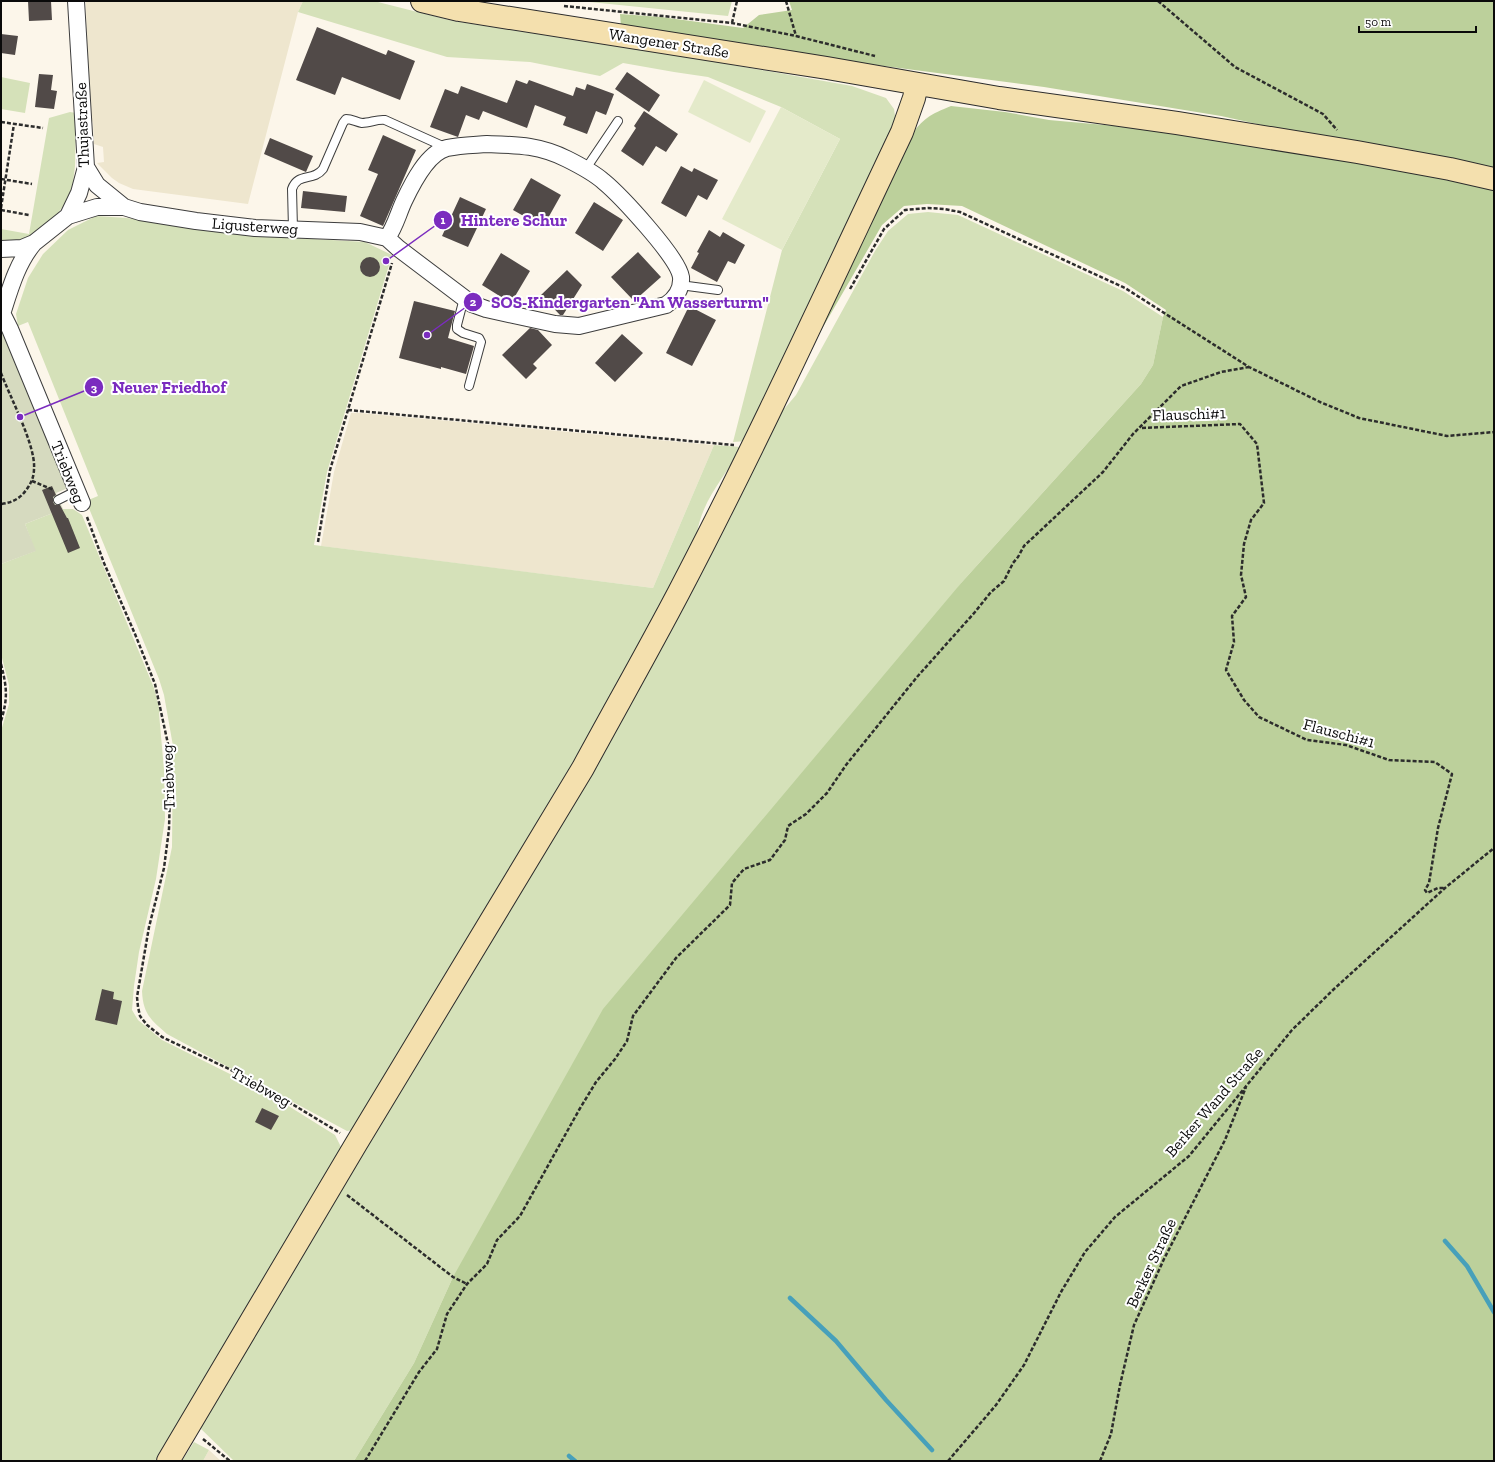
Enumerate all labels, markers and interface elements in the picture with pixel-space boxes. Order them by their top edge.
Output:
scale bar [1359,8,1476,34]
text: 50 m [1365,15,1392,29]
street label: Wangener Straße [608,24,730,62]
street label: Thujastraße [71,82,93,168]
callout: Hintere Schur [433,205,575,234]
text: Hintere Schur [461,210,568,230]
text: 1 [441,213,446,227]
street label: Ligusterweg [211,214,299,239]
callout: SOS-Kindergarten "Am Wasserturm" [463,287,777,316]
text: SOS-Kindergarten "Am Wasserturm" [491,292,769,312]
text: 2 [470,295,477,309]
callout: Neuer Friedhof [84,373,234,402]
text: Neuer Friedhof [112,377,228,397]
text: 3 [91,381,98,395]
street label: Flauschi#1 [1152,403,1226,425]
street label: Triebweg [47,438,89,506]
street label: Flauschi#1 [1301,714,1377,752]
street label: Triebweg [157,744,179,810]
street label: Berker Wand Straße [1161,1043,1267,1161]
street label: Triebweg [228,1063,294,1111]
street label: Berker Straße [1122,1215,1180,1311]

